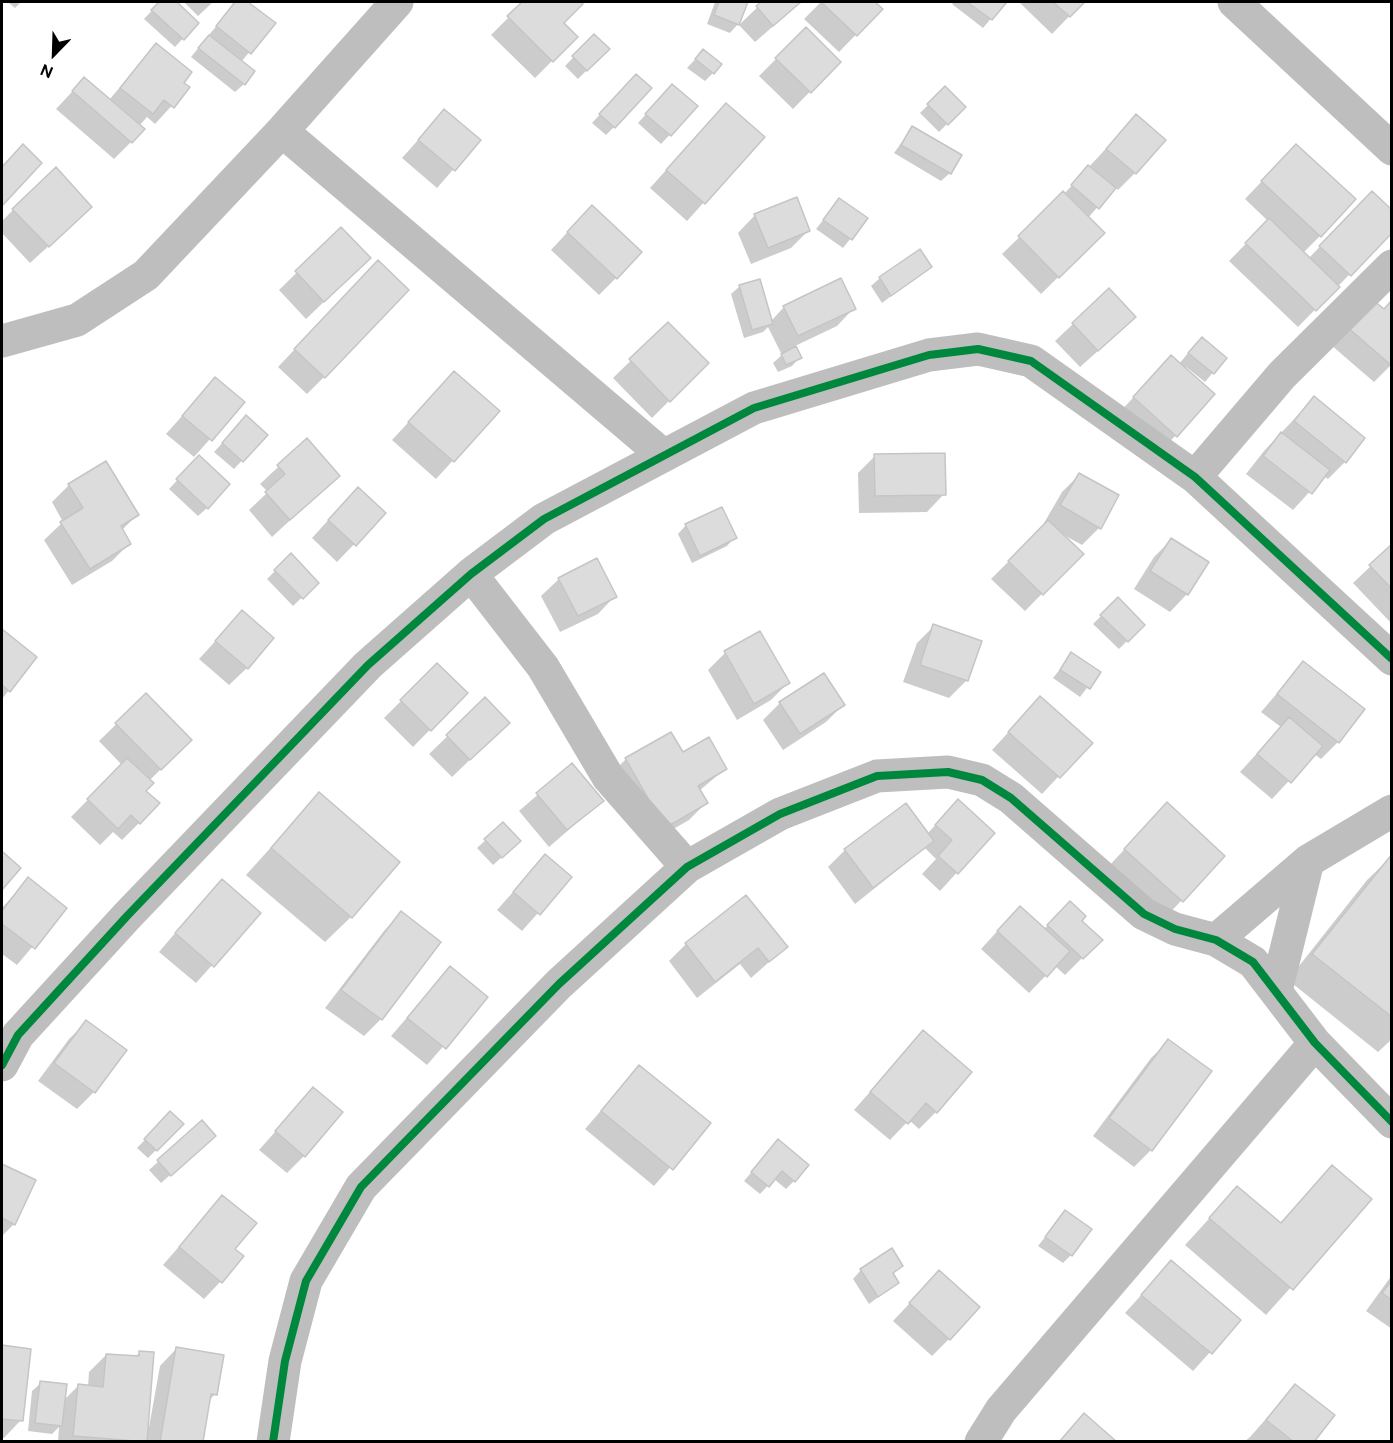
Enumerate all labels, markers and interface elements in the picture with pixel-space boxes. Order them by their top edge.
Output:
north arrow [24,24,84,84]
text: N [37,59,56,83]

